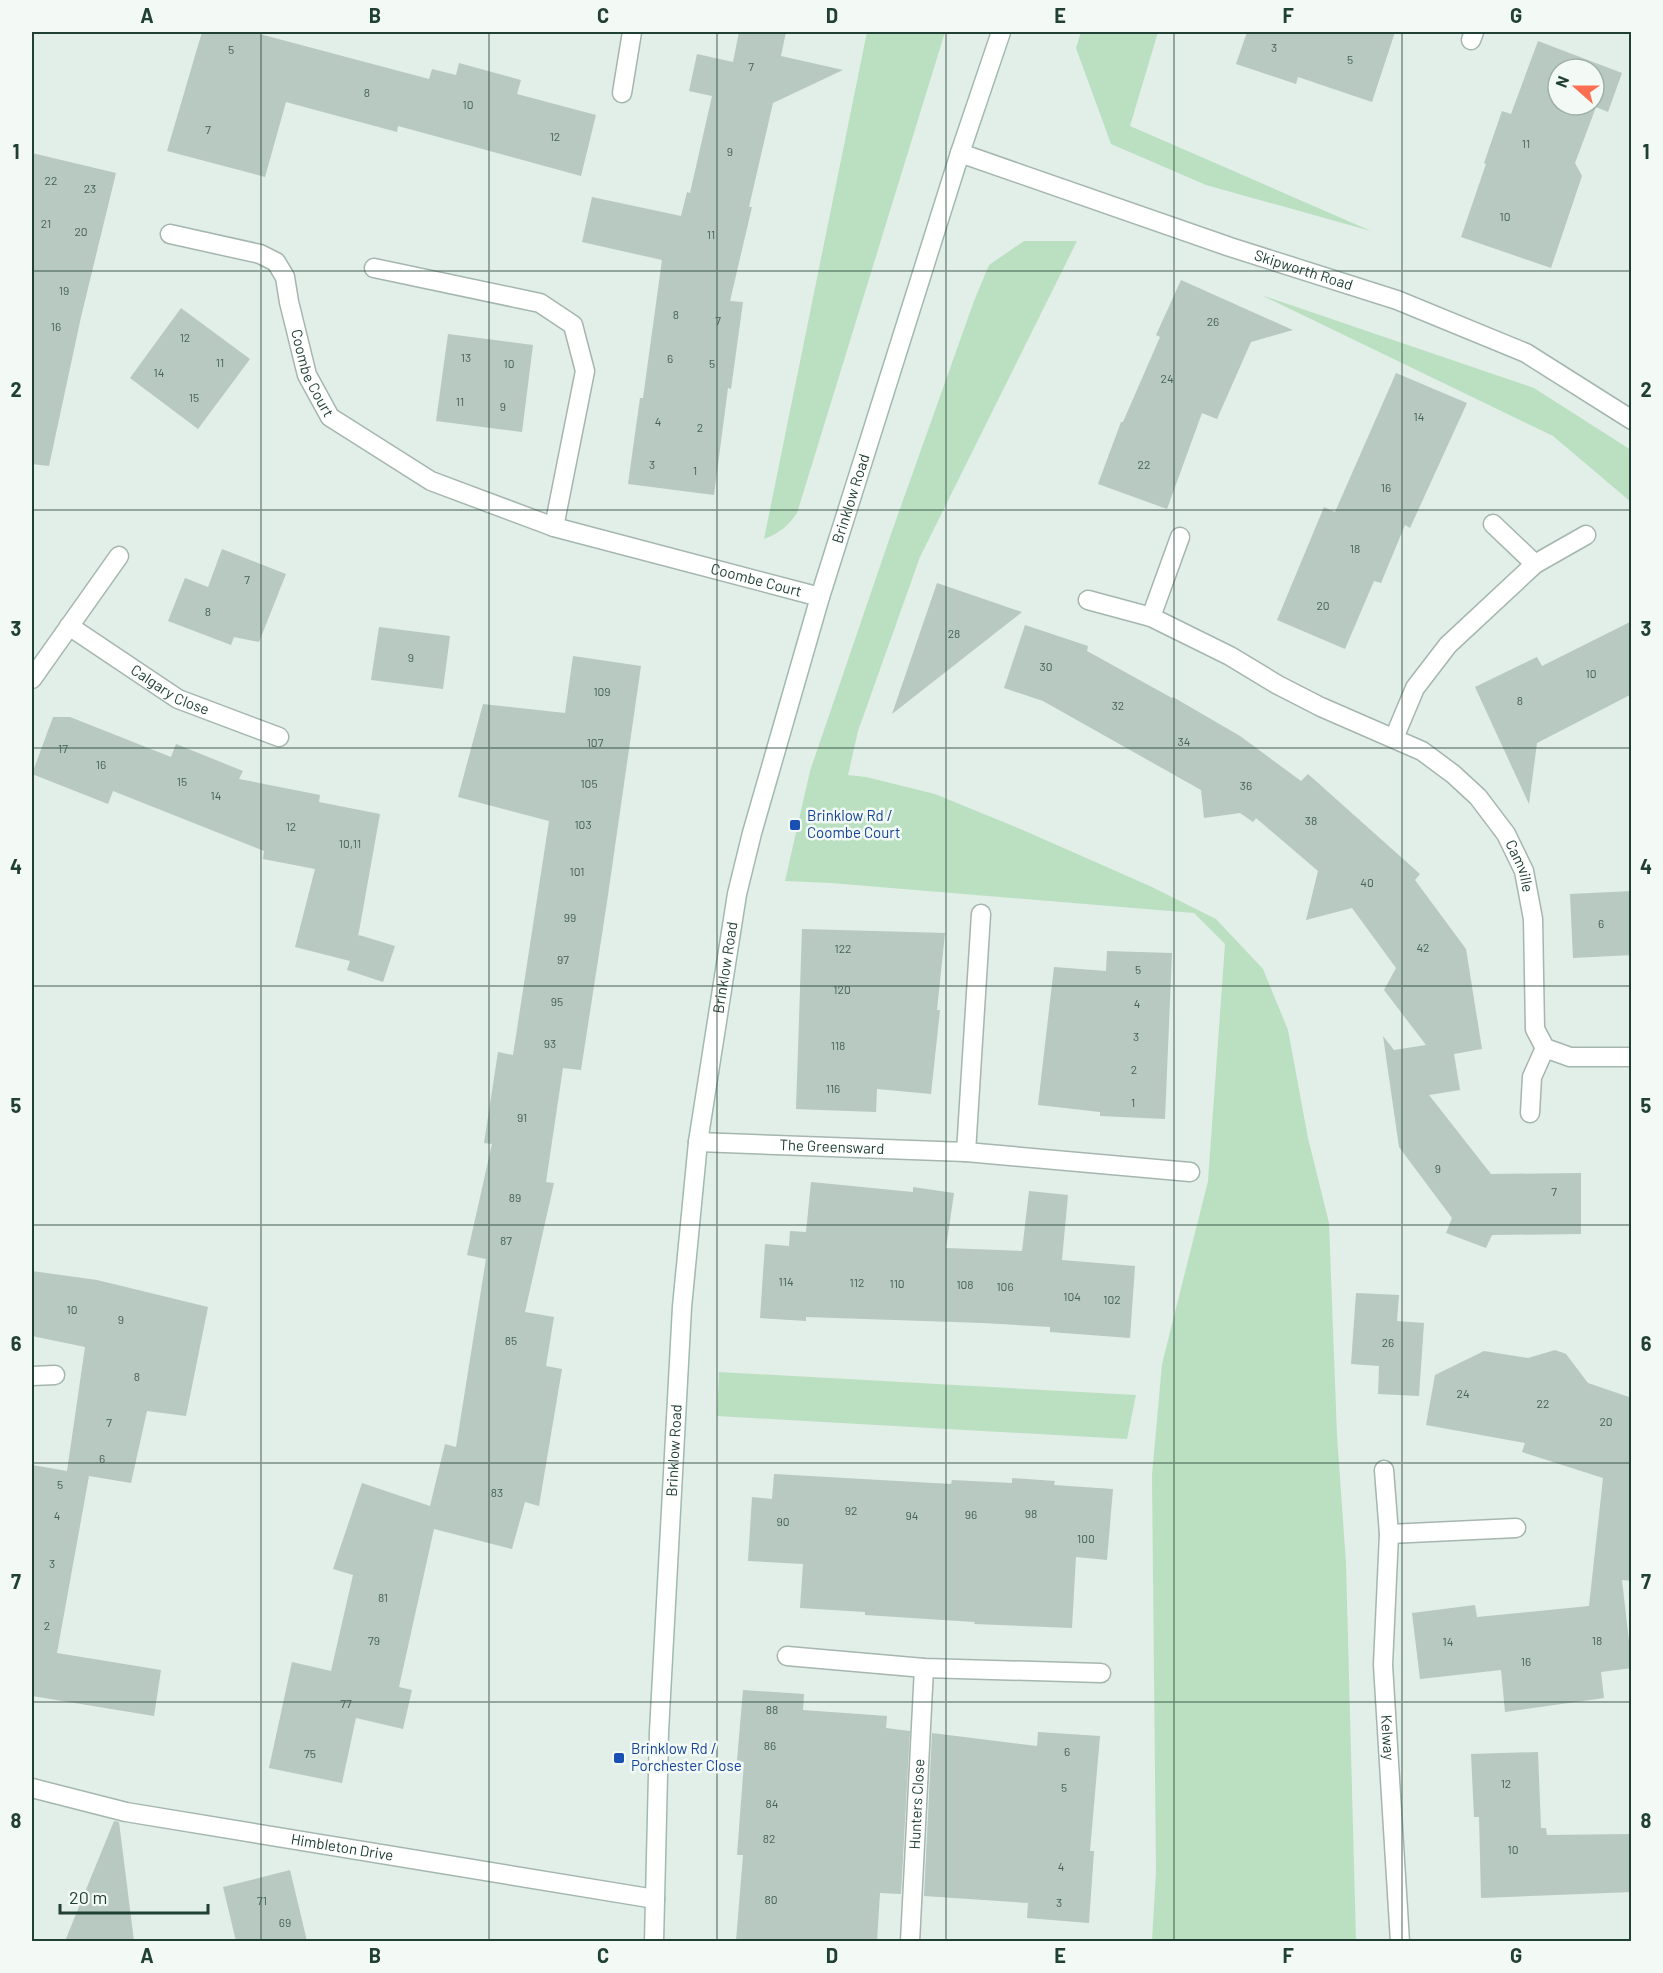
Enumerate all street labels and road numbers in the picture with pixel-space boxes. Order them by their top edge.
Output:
street label: Skipworth Road [1252,245,1355,293]
street label: Coombe Court [288,327,338,420]
street label: Brinklow Road [828,451,873,545]
street label: Coombe Court [709,559,804,600]
street label: Calgary Close [128,660,212,718]
street label: Camville [1502,837,1538,894]
street label: Brinklow Road [708,920,741,1015]
street label: The Greensward [779,1135,885,1157]
street label: Brinklow Road [662,1404,685,1497]
street label: Kelway [1378,1714,1399,1761]
street label: Hunters Close [905,1758,927,1850]
street label: Himbleton Drive [290,1829,395,1864]

